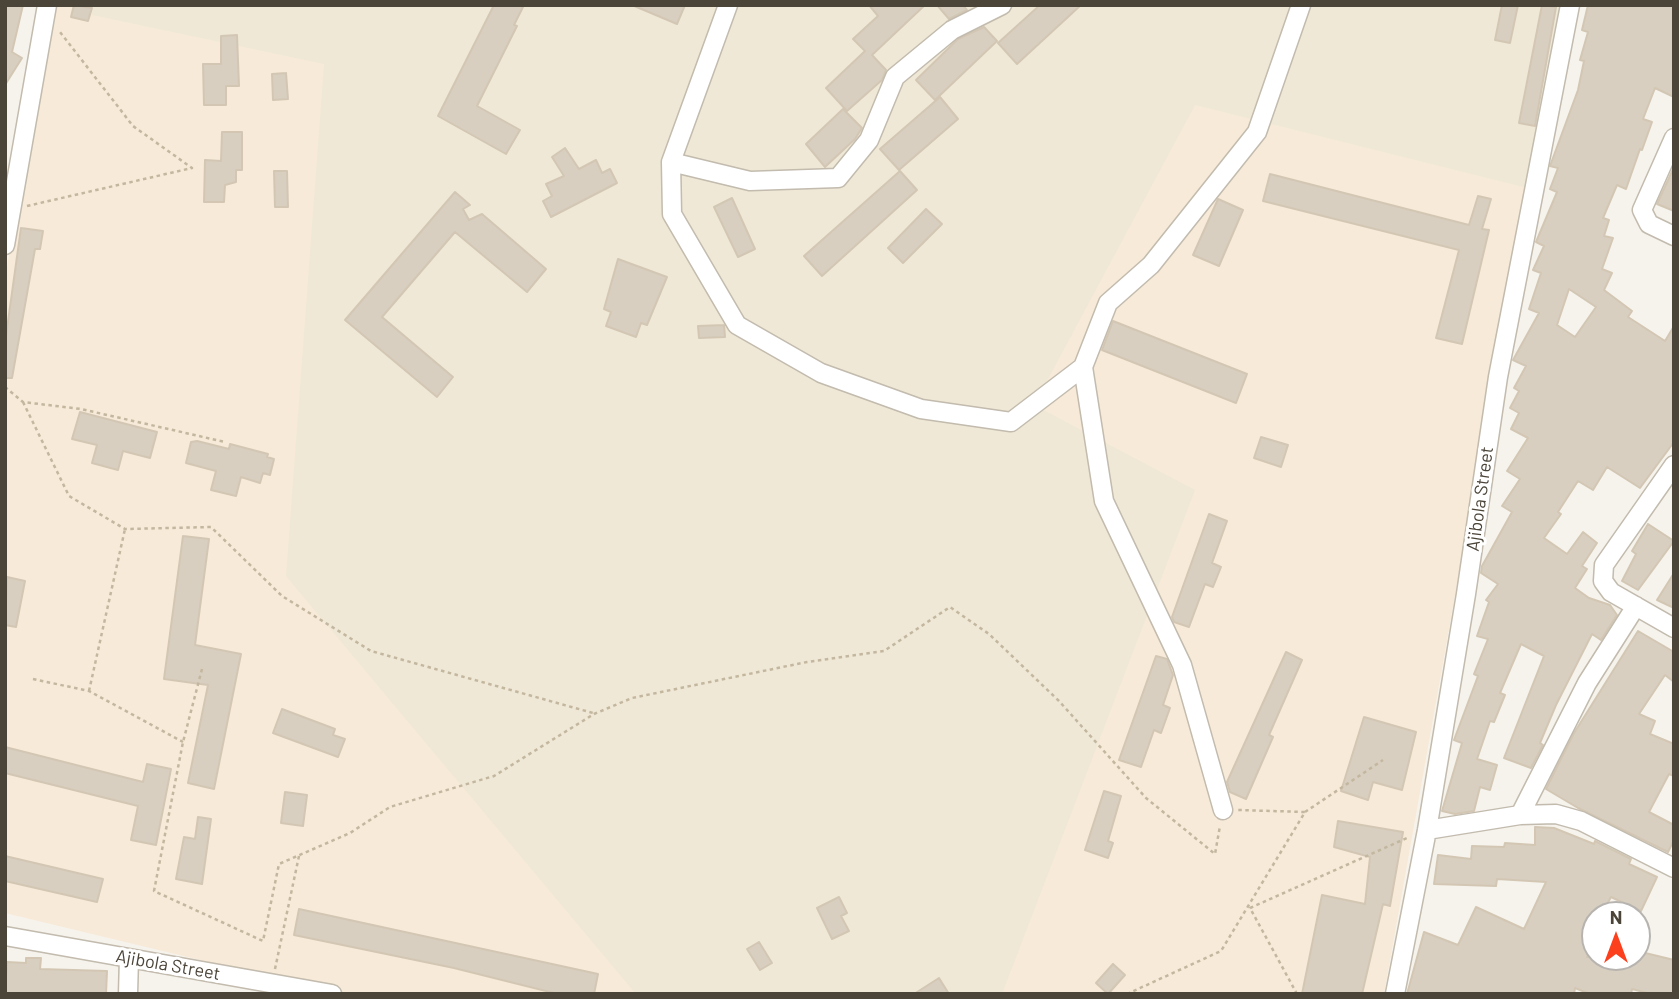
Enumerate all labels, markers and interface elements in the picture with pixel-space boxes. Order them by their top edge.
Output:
street label: Ajibola Street [1462,445,1498,553]
north arrow [1581,901,1651,971]
text: N [1610,905,1622,928]
street label: Ajibola Street [114,945,222,985]

